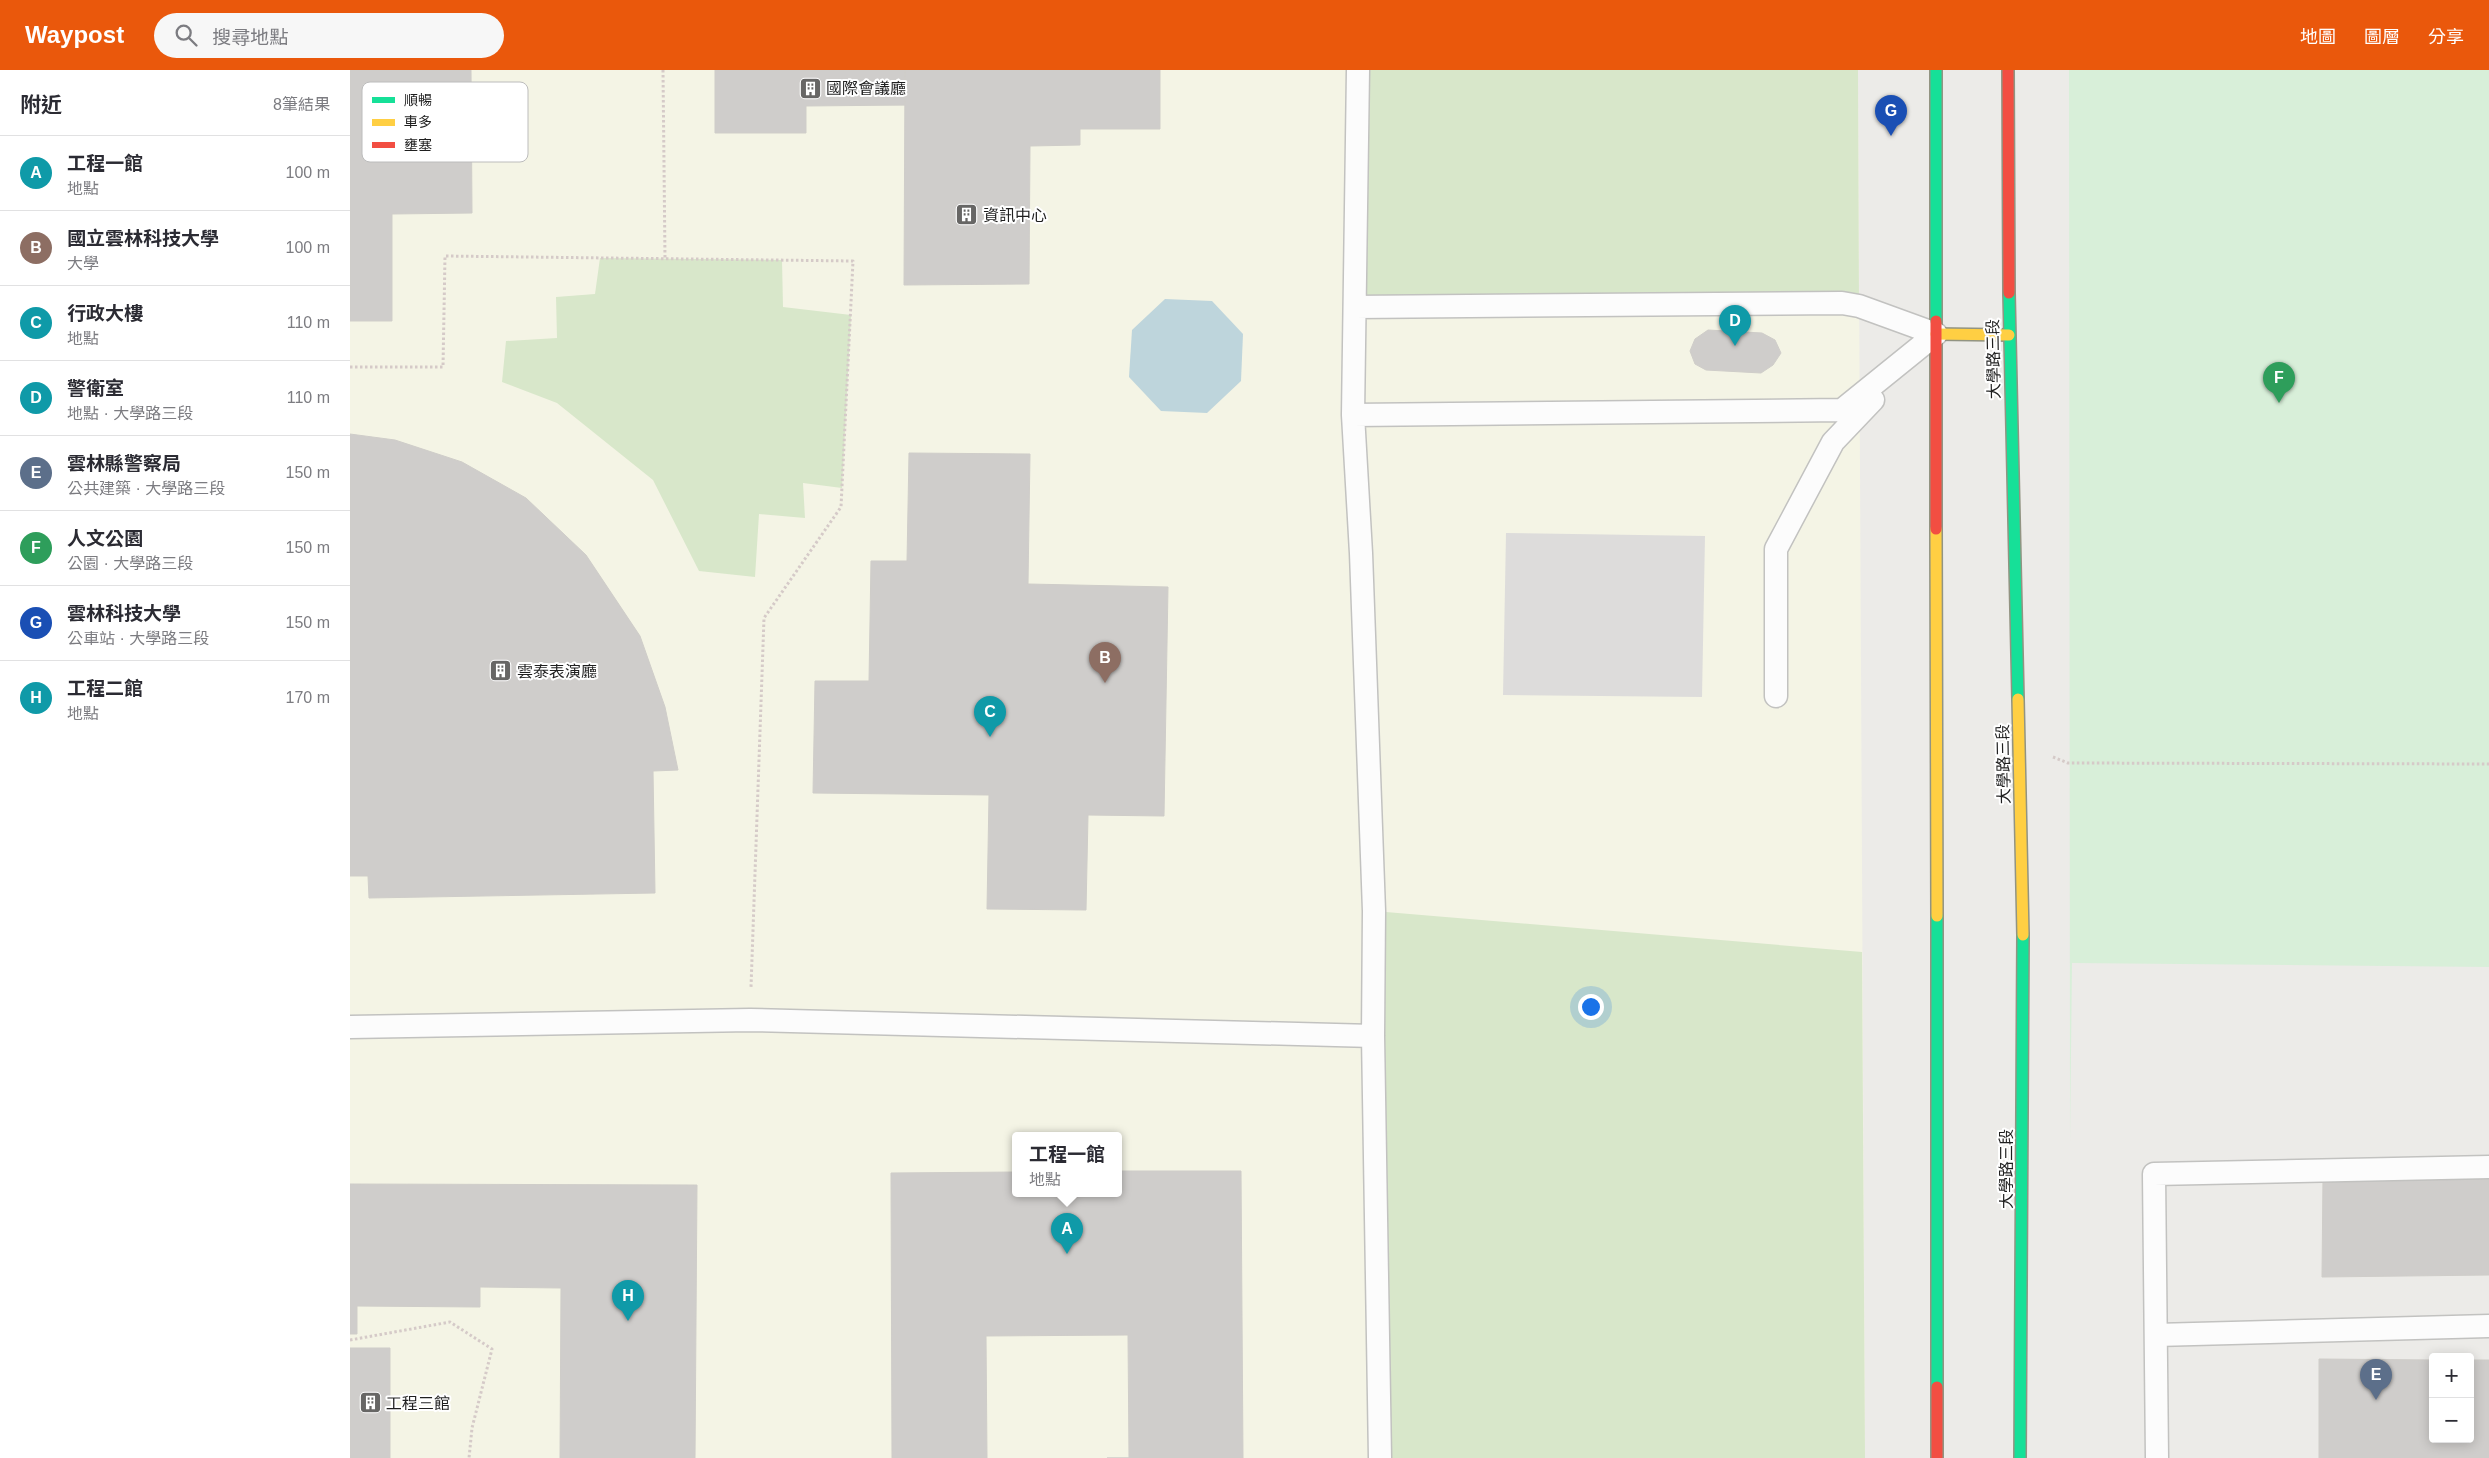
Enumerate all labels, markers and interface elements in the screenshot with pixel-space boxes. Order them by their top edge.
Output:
search box [154,13,504,58]
text: Waypost [25,21,124,48]
icon: search [172,21,200,49]
text: 搜尋地點 [212,27,288,48]
text: 地圖 [2300,27,2336,47]
text: 圖層 [2364,27,2400,47]
text: 分享 [2428,27,2464,47]
building icon: 國際會議廳 [798,76,822,100]
place label: 國際會議廳 [826,80,906,97]
legend [362,82,528,162]
text: 順暢 [404,92,432,108]
text: 附近 [20,93,62,116]
pin: G [1875,95,1907,136]
text: 8筆結果 [273,96,330,113]
text: 車多 [404,114,432,130]
text: 壅塞 [404,137,432,153]
text: 工程一館 [67,153,143,174]
text: A [30,164,42,181]
text: 100 m [286,164,330,181]
text: 地點 [67,180,99,197]
building icon: 資訊中心 [955,203,979,227]
place label: 資訊中心 [983,207,1047,224]
text: 國立雲林科技大學 [67,228,219,249]
text: B [30,239,42,256]
text: 100 m [286,239,330,256]
text: 大學 [67,255,99,272]
text: 行政大樓 [67,303,143,324]
pin: D [1719,305,1751,346]
text: C [30,314,42,331]
text: 110 m [287,314,330,331]
street label: 大學路三段 [1984,319,2003,399]
text: 地點 [67,330,99,347]
pin: F [2263,362,2295,403]
text: 警衛室 [67,378,124,399]
text: D [30,389,42,406]
text: 110 m [287,389,330,406]
text: 地點 · 大學路三段 [67,405,193,422]
text: 雲林縣警察局 [67,453,181,474]
text: E [31,464,41,481]
text: 150 m [286,464,330,481]
text: 公共建築 · 大學路三段 [67,480,225,497]
text: 人文公園 [67,528,143,549]
text: F [31,539,41,556]
text: 150 m [286,539,330,556]
text: 公園 · 大學路三段 [67,555,193,572]
text: 雲林科技大學 [67,603,181,624]
text: G [30,614,42,631]
text: 150 m [286,614,330,631]
text: 公車站 · 大學路三段 [67,630,209,647]
pin: B [1089,642,1121,683]
building icon: 雲泰表演廳 [489,659,513,683]
place label: 雲泰表演廳 [517,663,597,680]
text: 工程二館 [67,678,143,699]
text: H [30,689,42,706]
text: 170 m [286,689,330,706]
pin: C [974,696,1006,737]
text: 地點 [67,705,99,722]
street label: 大學路三段 [1994,724,2013,804]
your location [1578,994,1604,1020]
street label: 大學路三段 [1998,1129,2015,1209]
popup [1012,1132,1122,1197]
text: 工程一館 [1029,1144,1105,1165]
text: 地點 [1029,1171,1061,1188]
pin: A [1051,1213,1083,1254]
pin: H [612,1280,644,1321]
map controls [2429,1353,2474,1443]
button: + [2429,1353,2474,1398]
pin: E [2360,1359,2392,1400]
building icon: 工程三館 [358,1391,382,1415]
place label: 工程三館 [386,1395,450,1412]
button: − [2429,1398,2474,1443]

